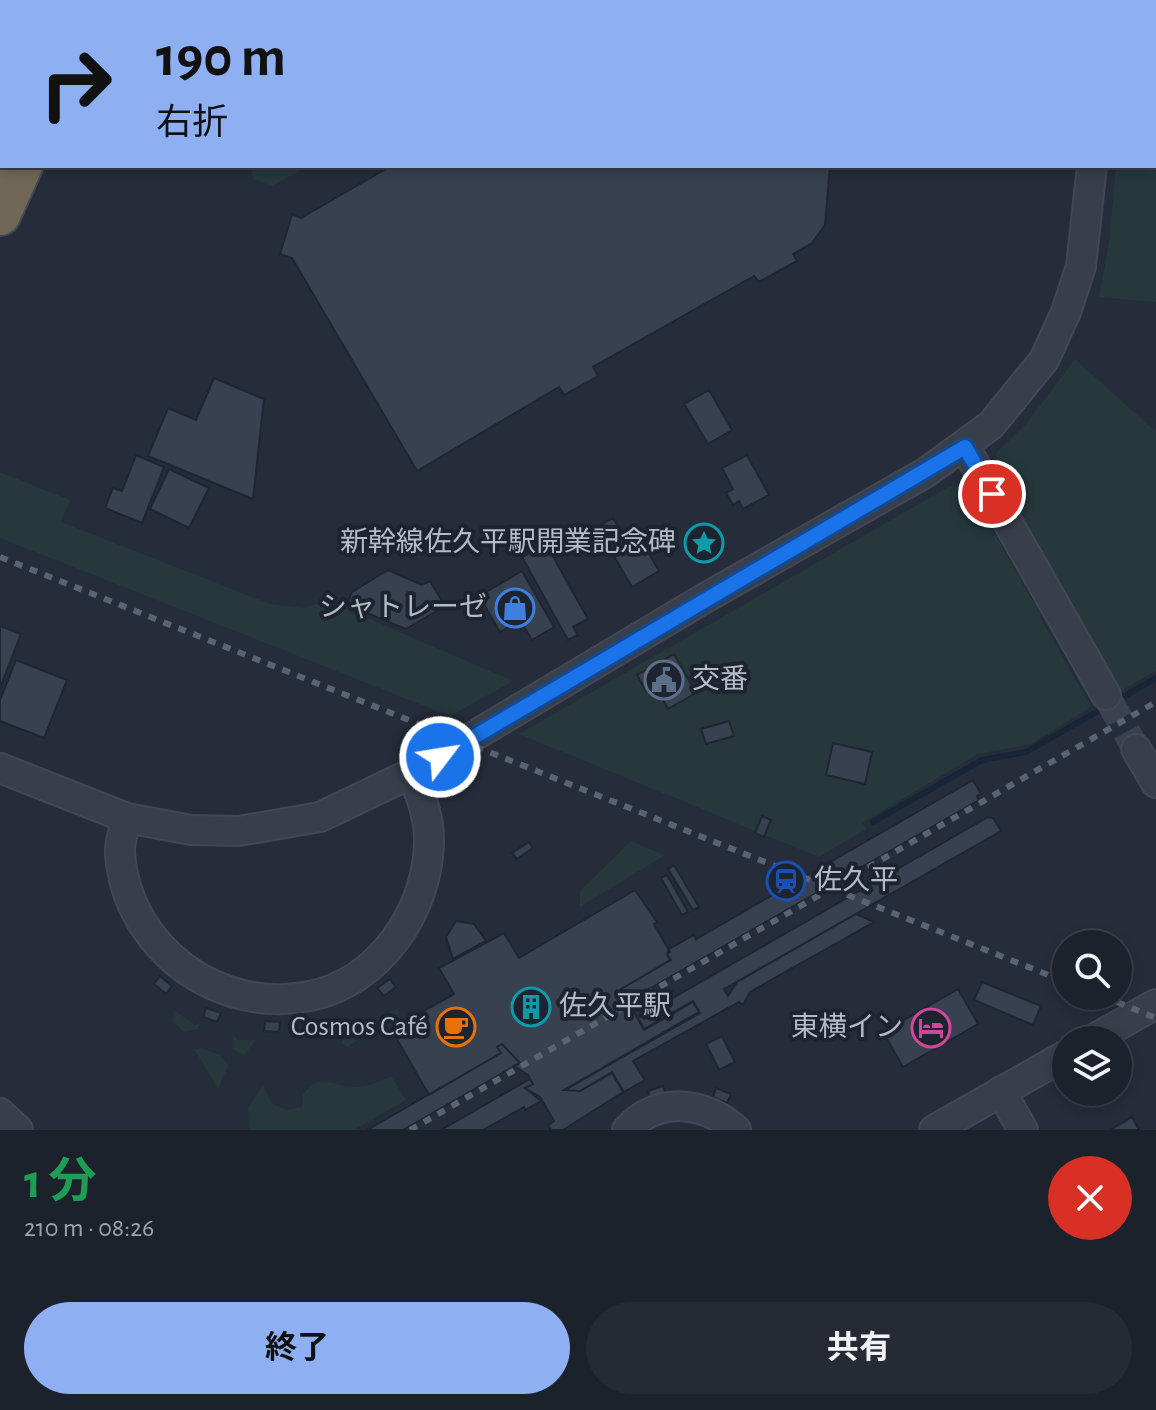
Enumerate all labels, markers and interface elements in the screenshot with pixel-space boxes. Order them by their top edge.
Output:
text: 190 m [156,30,286,86]
icon: right [24,32,128,136]
text: 右折 [156,105,228,141]
pin [958,460,1026,528]
icon: arrive [970,472,1014,516]
place icon: 新幹線佐久平駅開業記念碑 [683,522,725,564]
place label: 新幹線佐久平駅開業記念碑 [340,527,676,557]
shop icon: シャトレーゼ [494,587,536,629]
place label: シャトレーゼ [319,592,487,622]
public building icon: 交番 [643,659,685,701]
place label: 交番 [692,664,748,694]
position arrow [398,715,482,799]
station icon: 佐久平 [765,860,807,902]
place label: 佐久平 [814,865,898,895]
map controls [1052,930,1132,1106]
button: search [1052,930,1132,1010]
building icon: 佐久平駅 [510,986,552,1028]
place label: 佐久平駅 [559,991,671,1021]
cafe icon: Cosmos Café [435,1006,477,1048]
hotel icon: 東横イン [910,1007,952,1049]
place label: 東横イン [791,1012,903,1042]
place label: Cosmos Café [291,1013,428,1041]
button: layers [1052,1026,1132,1106]
button: close [1048,1156,1132,1240]
text: 1 分 [24,1159,97,1207]
text: 210 m · 08:26 [24,1215,154,1241]
button: 終了 [24,1302,570,1394]
button: 共有 [586,1302,1132,1394]

